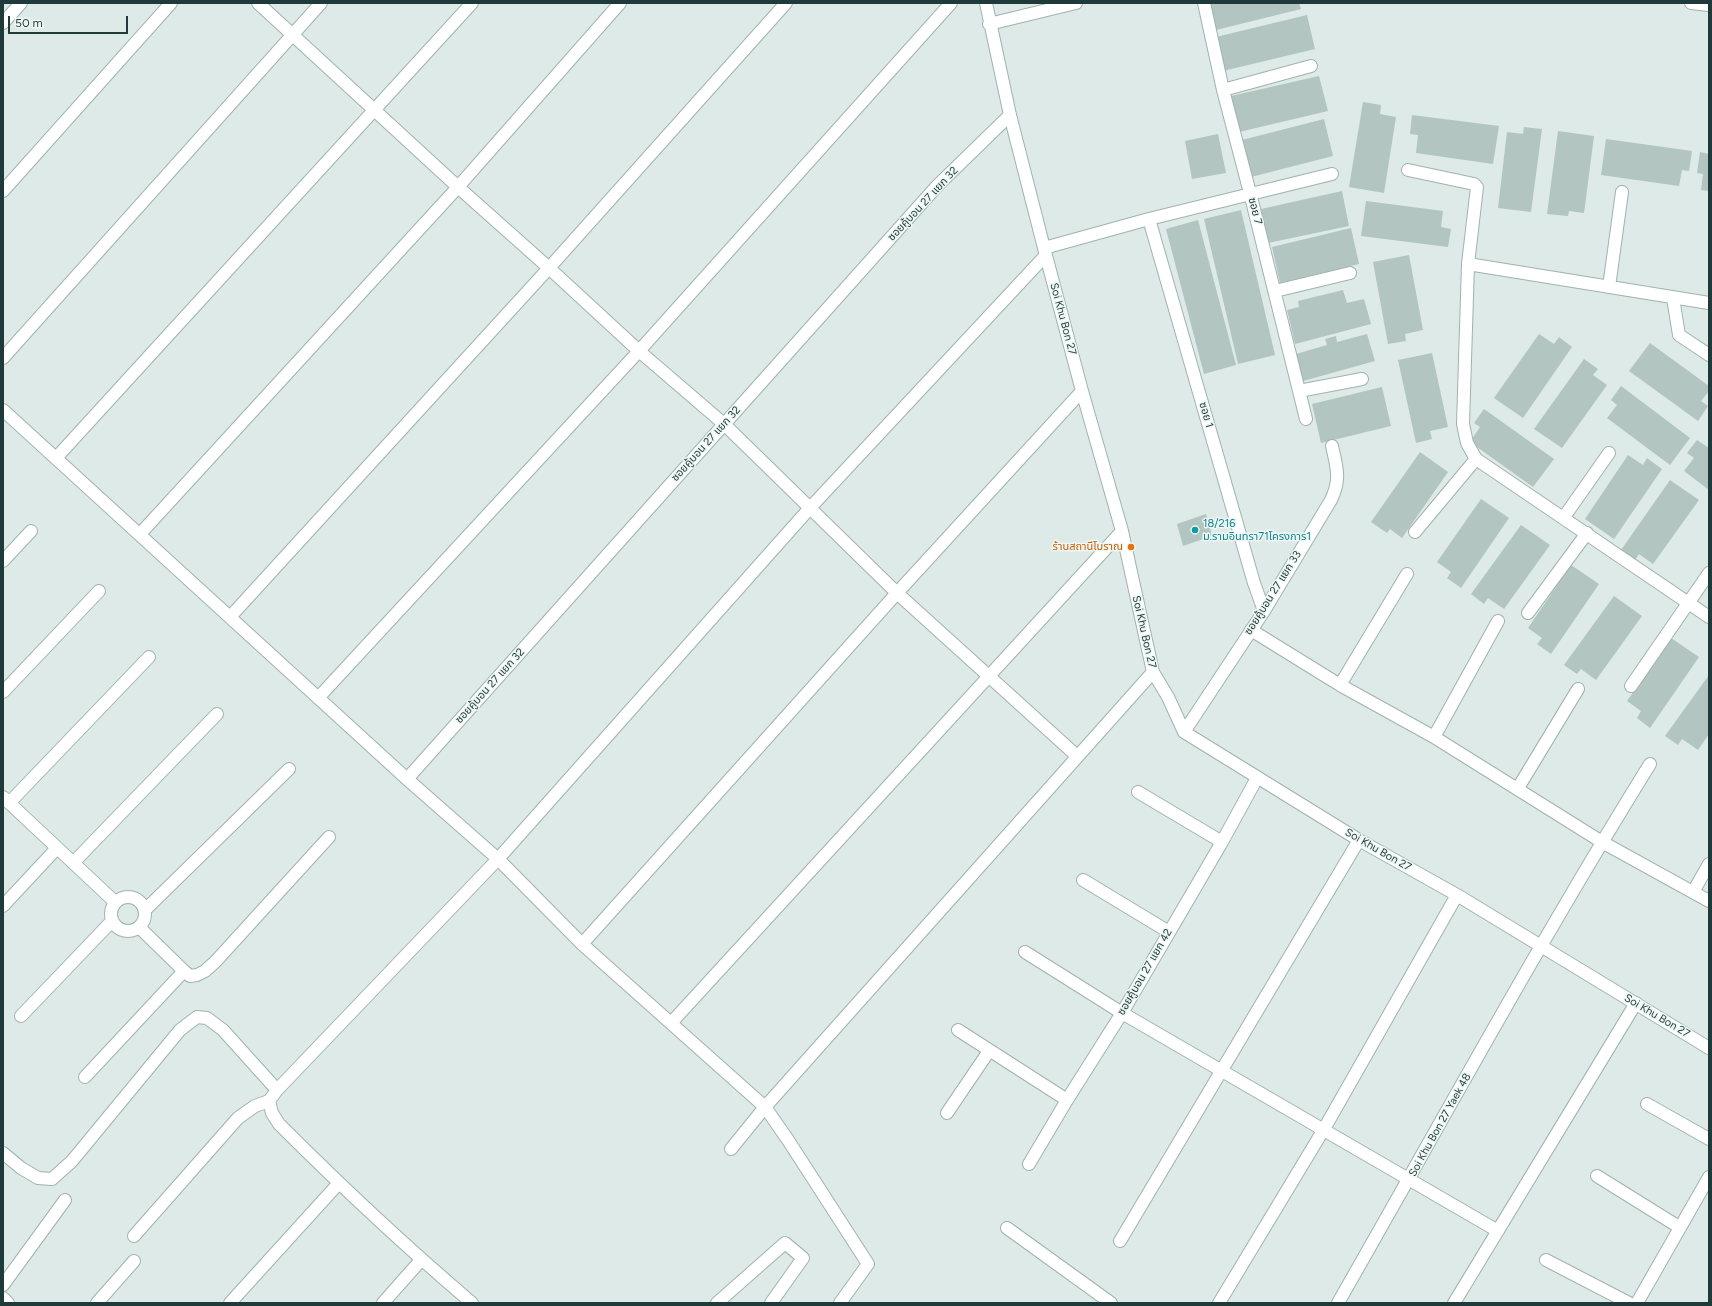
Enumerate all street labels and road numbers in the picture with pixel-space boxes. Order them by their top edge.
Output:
street label: ซอยคู้บอน 27 แยก 32 [885,164,961,244]
street label: ซอย 7 [1245,196,1265,226]
street label: Soi Khu Bon 27 [1047,281,1079,357]
street label: ซอย 1 [1196,401,1216,429]
street label: ซอยคู้บอน 27 แยก 32 [669,404,743,484]
street label: ซอยคู้บอน 27 แยก 33 [1242,549,1304,637]
street label: Soi Khu Bon 27 [1129,594,1159,670]
street label: ซอยคู้บอน 27 แยก 32 [453,646,527,726]
street label: Soi Khu Bon 27 [1343,826,1413,874]
street label: ซอยคู้บอน 27 แยก 42 [1115,926,1175,1018]
street label: Soi Khu Bon 27 [1622,991,1692,1041]
street label: Soi Khu Bon 27 Yaek 48 [1406,1071,1474,1179]

